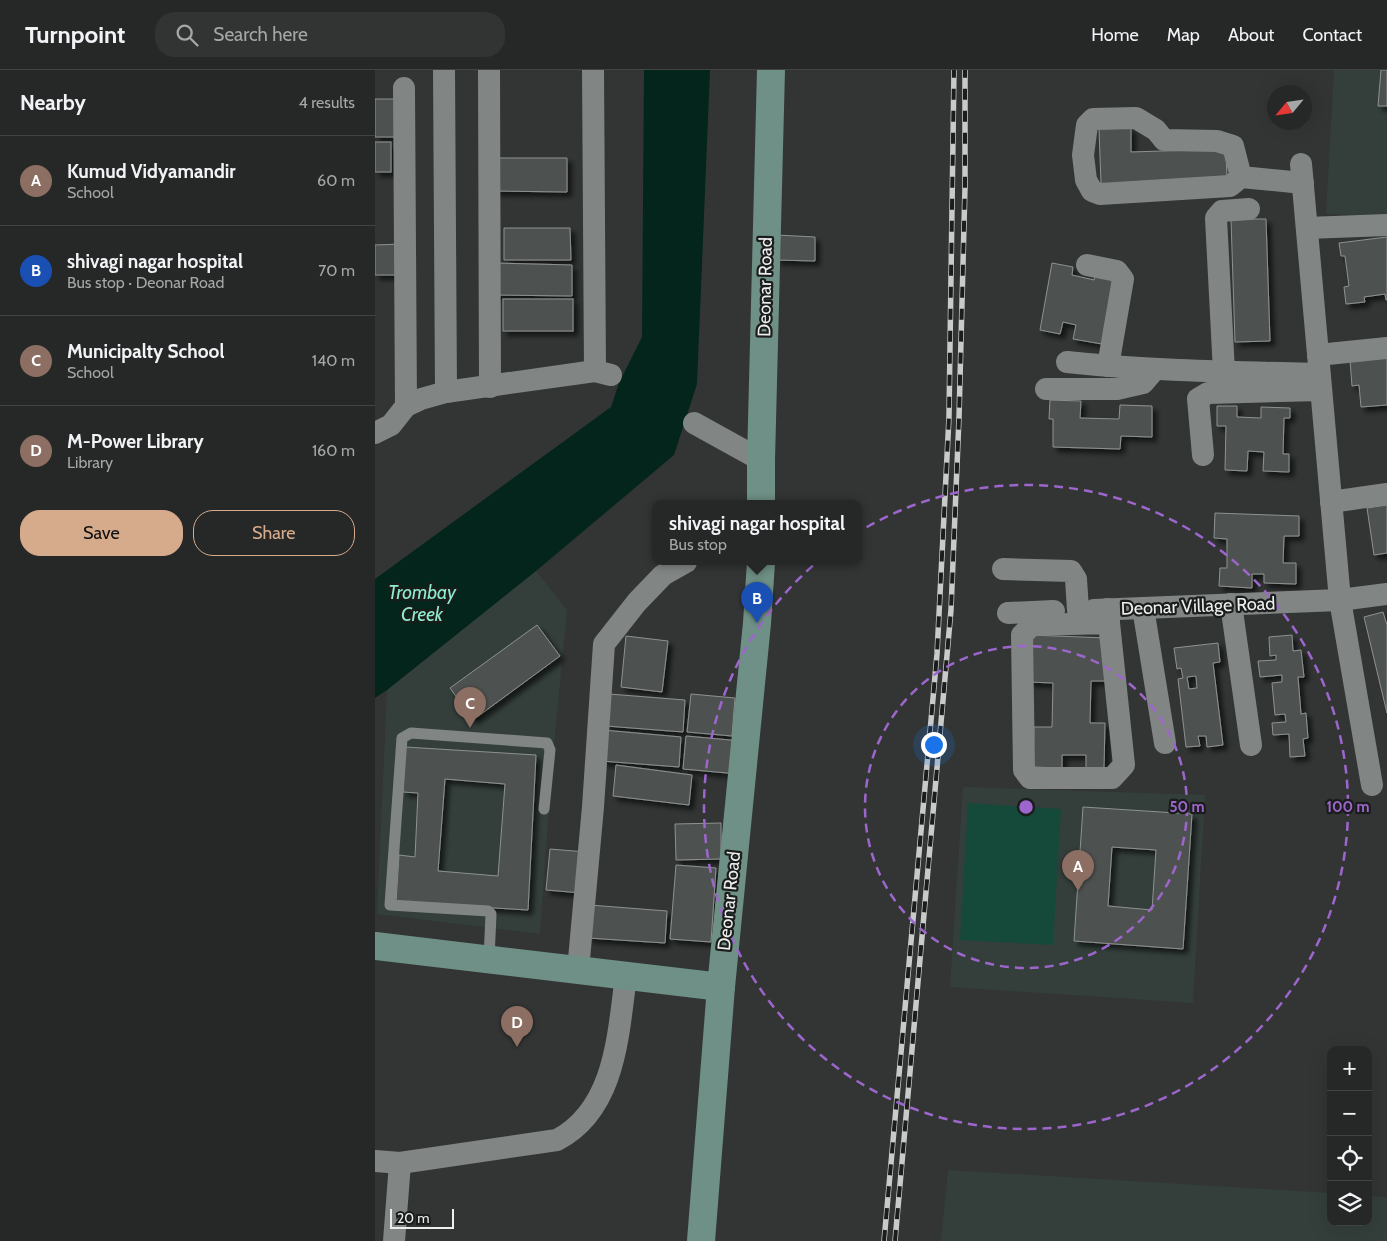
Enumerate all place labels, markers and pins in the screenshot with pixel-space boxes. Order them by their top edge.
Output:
pin: B [741,582,773,623]
pin: C [454,687,486,728]
centre of rings [1017,798,1035,816]
pin: A [1062,850,1094,891]
pin: D [501,1006,533,1047]

